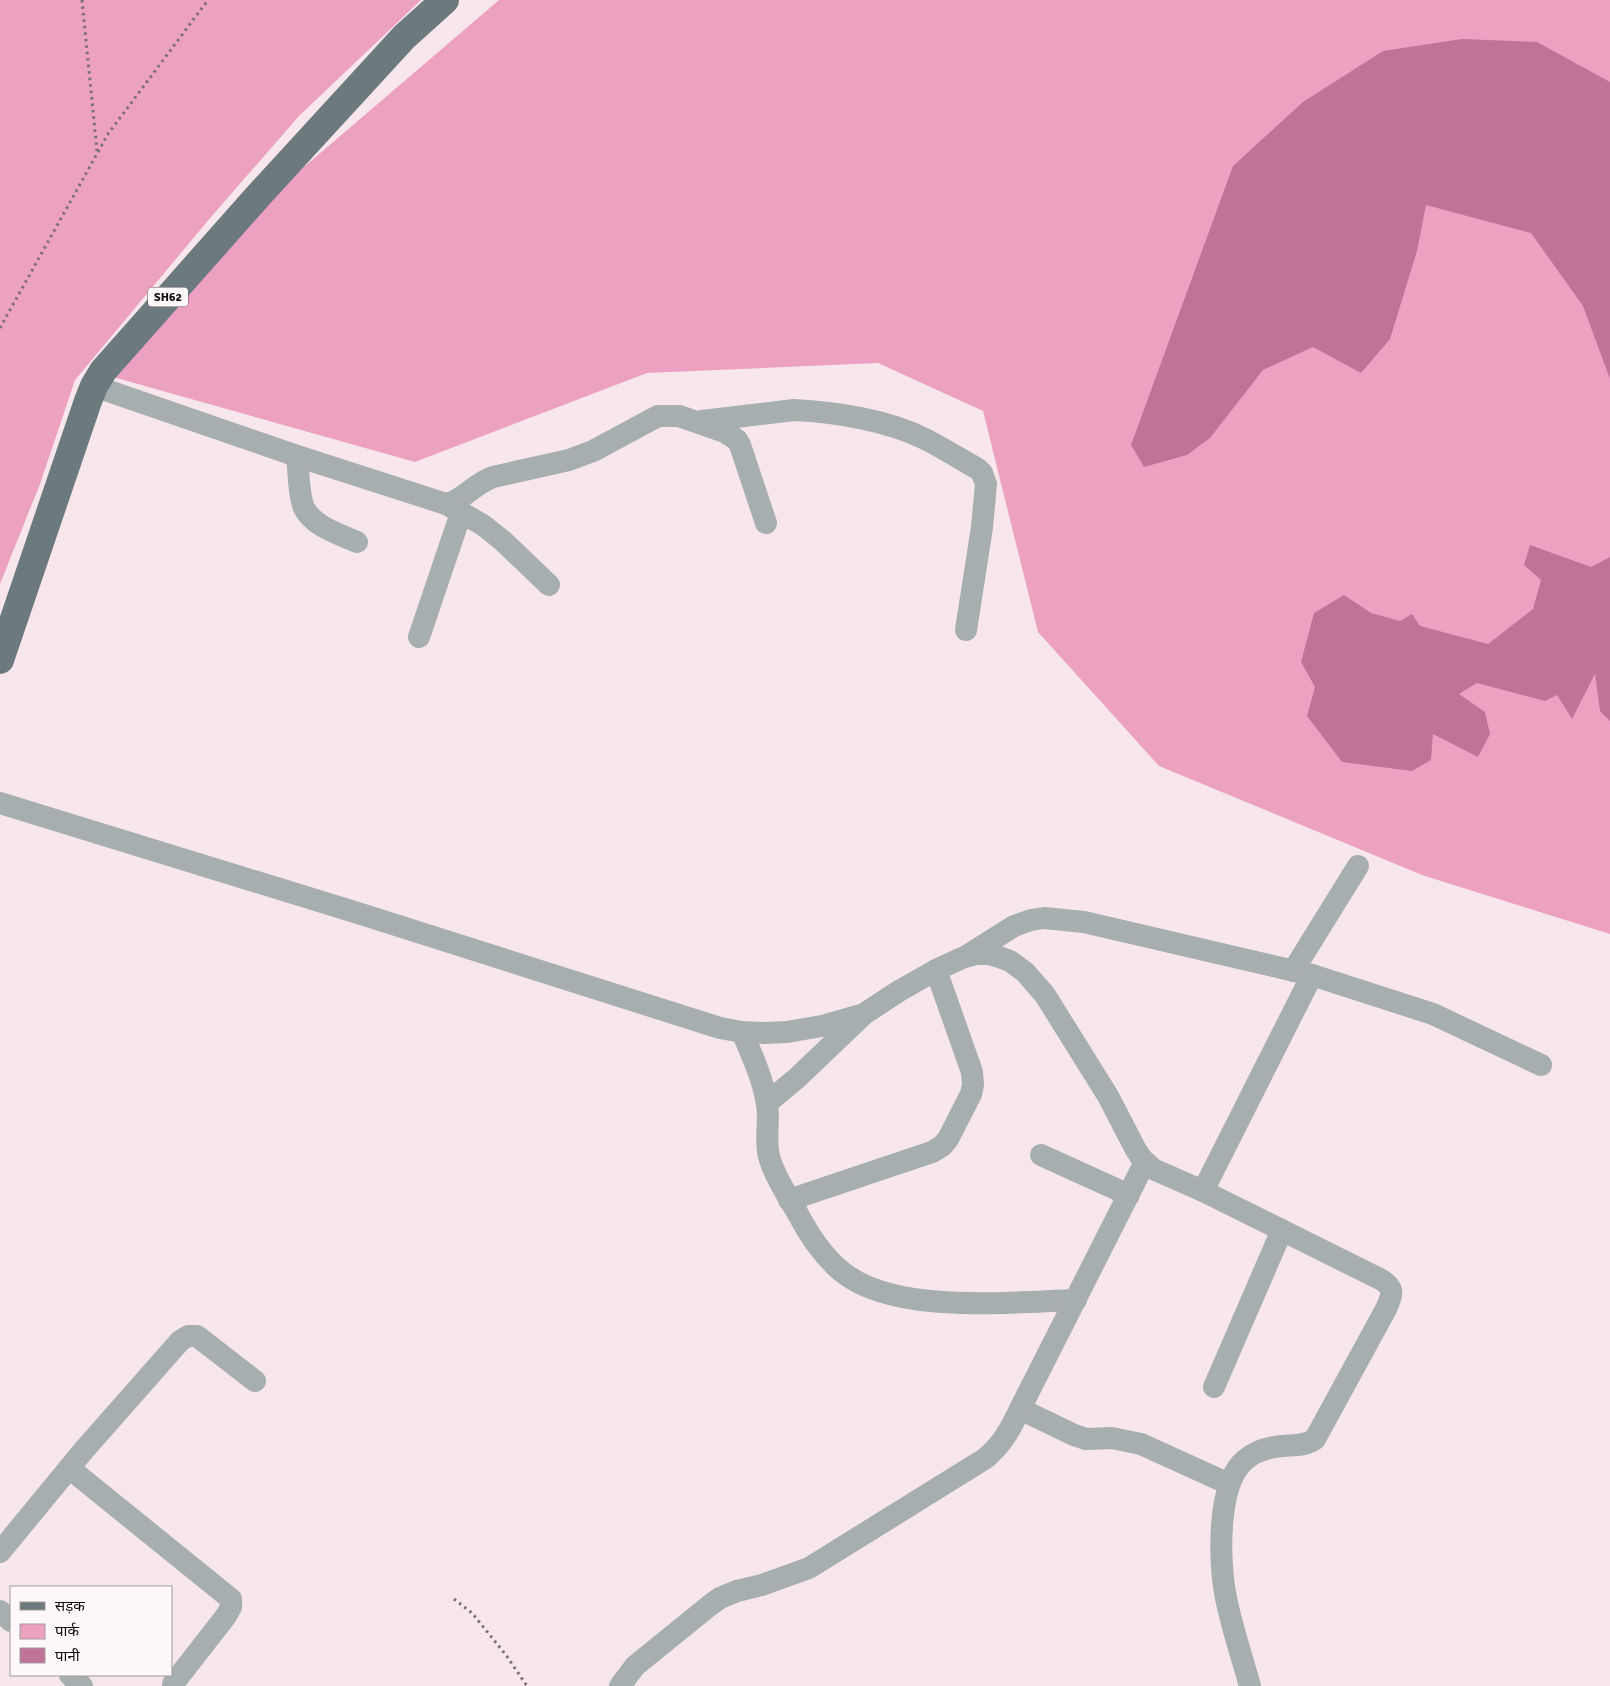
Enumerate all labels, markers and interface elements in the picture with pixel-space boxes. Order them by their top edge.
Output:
road number: SH62 [148,288,188,306]
legend [10,1586,172,1676]
text: सड़क [55,1597,85,1615]
text: पार्क [55,1622,79,1640]
text: पानी [55,1647,81,1665]

